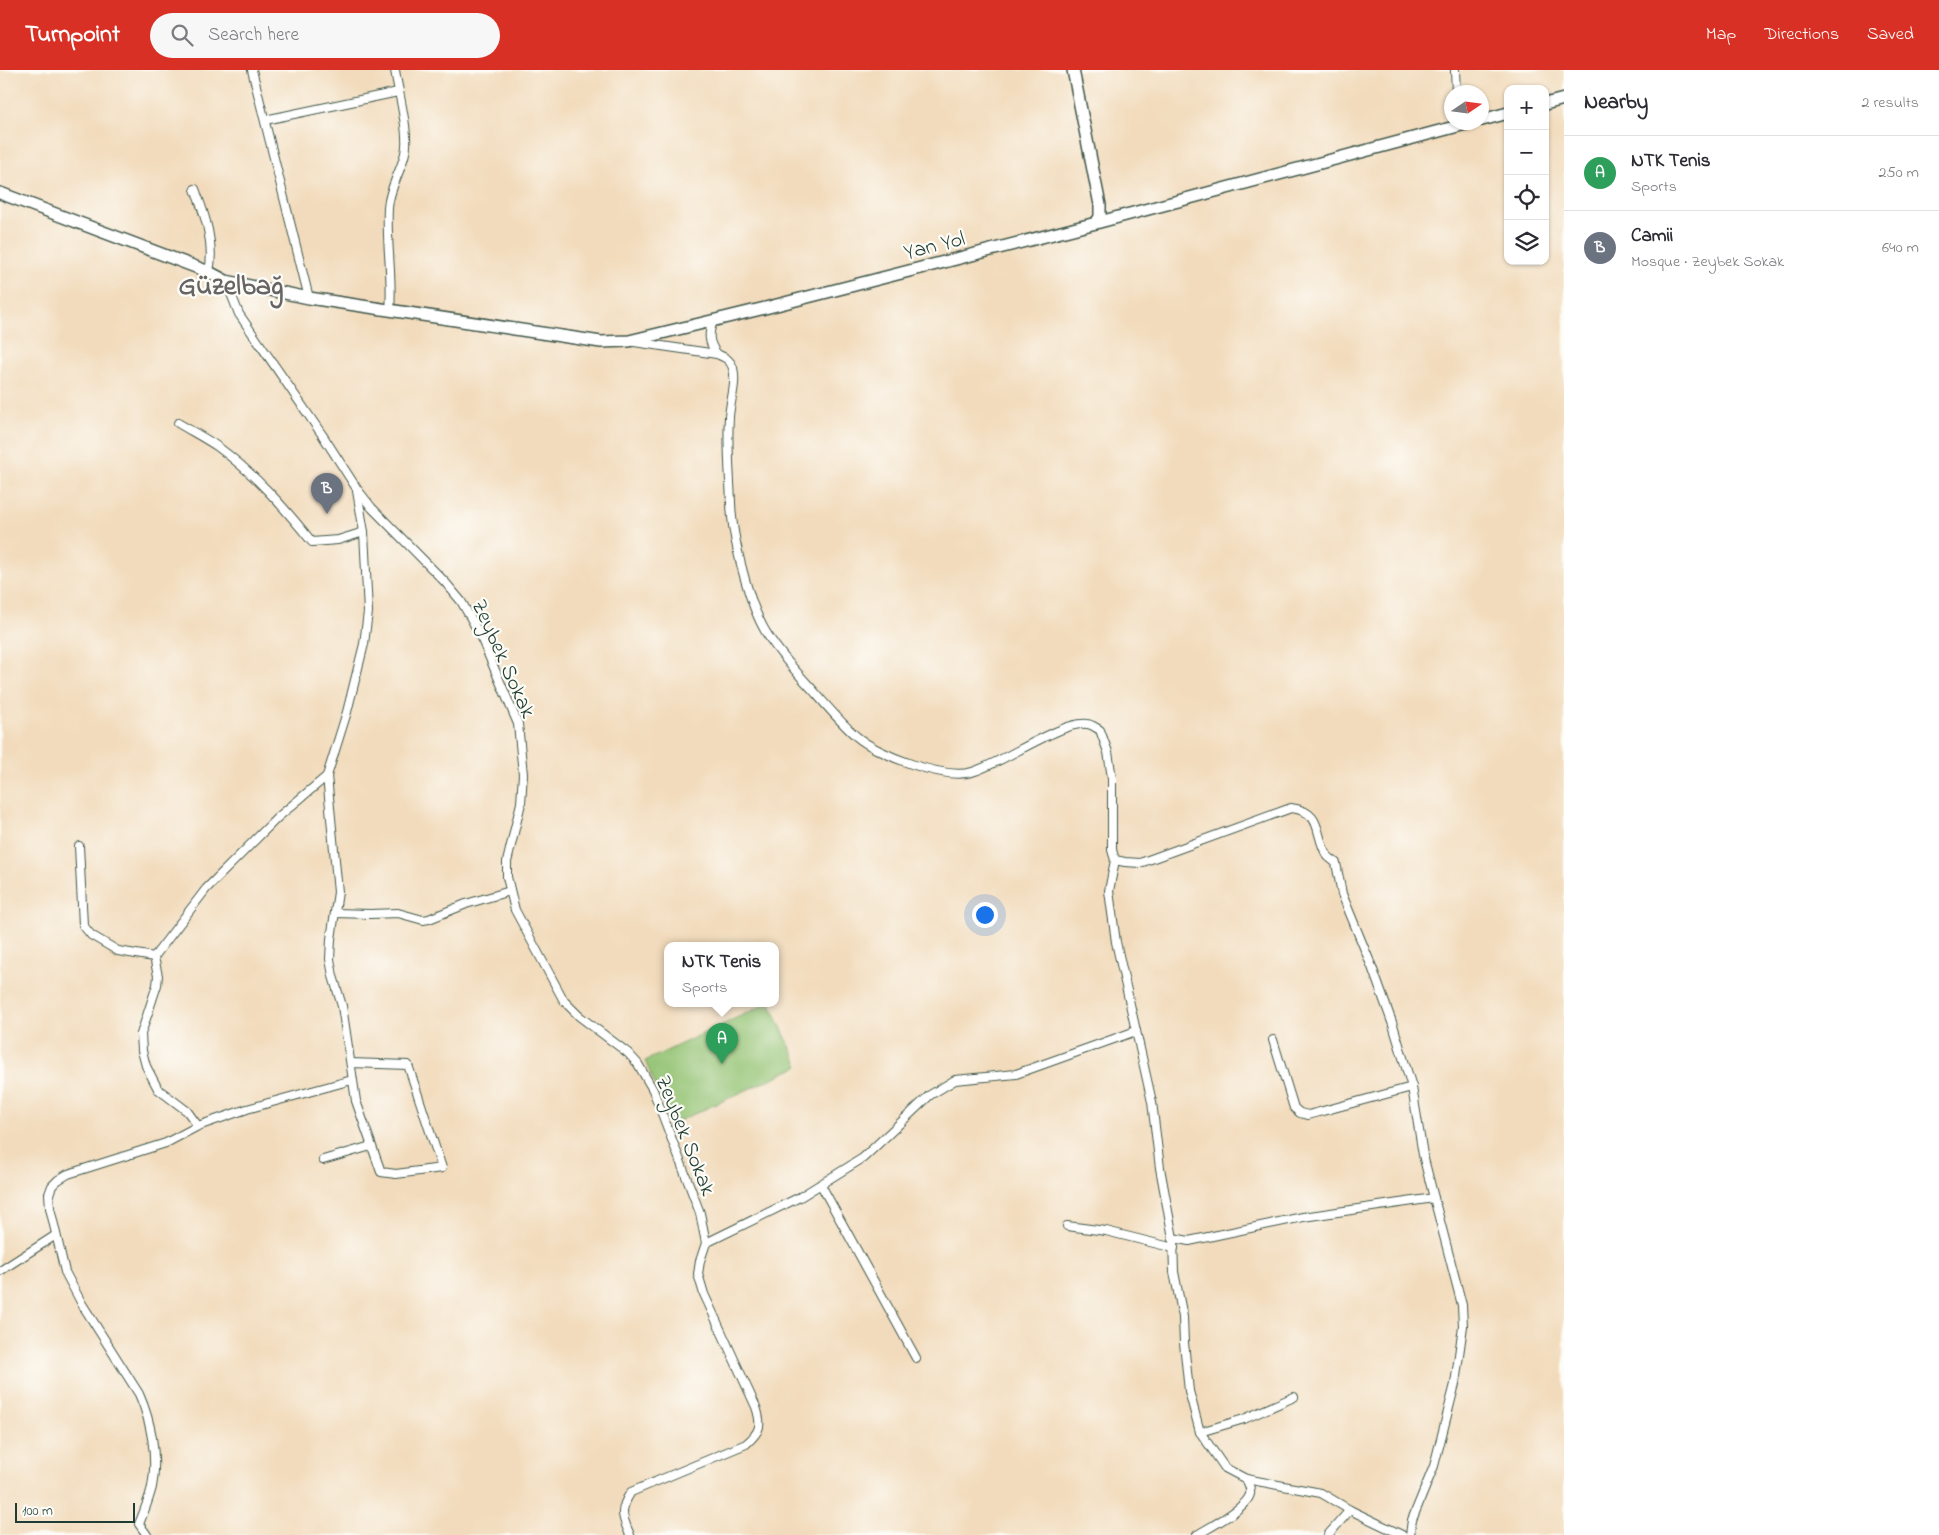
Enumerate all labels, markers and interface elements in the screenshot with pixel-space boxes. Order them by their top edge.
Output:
search box [150,13,500,58]
text: Turnpoint [25,18,120,53]
icon: search [168,21,196,49]
text: Search here [208,22,299,49]
text: Map [1706,22,1736,48]
text: Directions [1764,22,1839,48]
text: Saved [1867,22,1914,48]
north arrow [1444,85,1489,130]
map controls [1504,85,1549,265]
button: + [1504,85,1549,130]
text: Nearby [1584,88,1648,118]
text: 2 results [1861,91,1919,115]
button: − [1504,130,1549,175]
text: NTK Tenis [1631,148,1711,175]
text: A [1595,161,1605,185]
text: 250 m [1879,161,1919,185]
button: locate [1504,175,1549,220]
text: Sports [1631,175,1677,199]
button: layers [1504,220,1549,265]
text: Camii [1631,223,1673,250]
street label: Yan Yol [901,224,969,270]
text: B [1595,236,1605,260]
text: 640 m [1882,236,1919,260]
text: Mosque · Zeybek Sokak [1631,250,1784,274]
district label: Güzelbağ [179,267,283,309]
pin: B [311,473,343,514]
street label: Zeybek Sokak [461,595,543,725]
your location [972,902,998,928]
popup [664,942,779,1007]
text: NTK Tenis [682,949,761,976]
text: Sports [682,976,728,1000]
pin: A [706,1023,738,1064]
street label: Zeybek Sokak [645,1071,723,1202]
scale bar [15,1500,135,1523]
text: 100 m [22,1501,53,1522]

